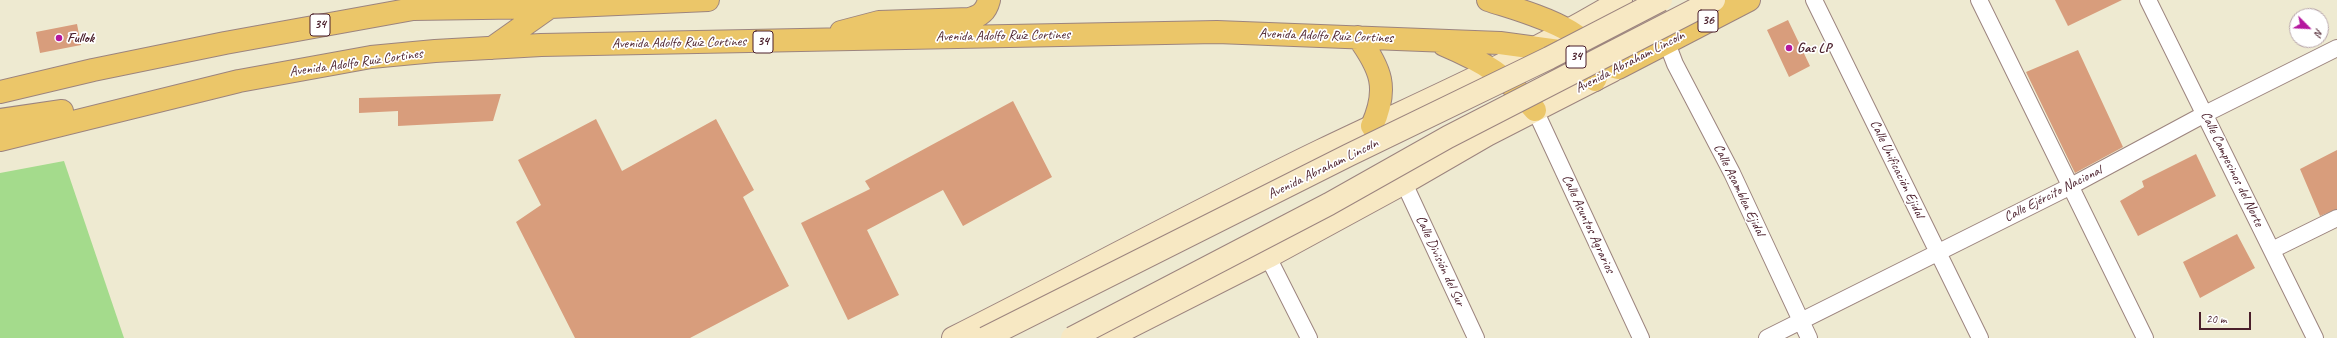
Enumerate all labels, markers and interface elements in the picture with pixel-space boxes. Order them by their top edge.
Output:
north arrow [2289,8,2329,48]
road number: 36 [1698,10,1718,32]
road number: 34 [310,14,330,36]
street label: Avenida Adolfo Ruíz Cortines [1259,25,1393,47]
street label: Avenida Adolfo Ruíz Cortines [936,26,1070,46]
street label: Avenida Abraham Lincoln [1572,27,1688,97]
text: N [2311,27,2327,38]
place label: Fullok [67,30,94,46]
road number: 34 [753,31,773,53]
marker: Fullok [54,33,64,43]
street label: Avenida Adolfo Ruíz Cortines [612,33,746,53]
place label: Gas LP [1797,40,1831,56]
marker: Gas LP [1784,43,1794,53]
street label: Avenida Adolfo Ruíz Cortines [288,45,424,81]
road number: 34 [1566,46,1586,68]
street label: Calle Campesinos del Norte [2197,109,2267,229]
street label: Calle Unificación Ejidal [1866,117,1928,221]
street label: Avenida Abraham Lincoln [1265,135,1381,203]
street label: Calle Asamblea Ejidal [1709,141,1769,239]
street label: Calle Ejército Nacional [2001,162,2105,226]
street label: Calle Asuntos Agrarios [1558,172,1618,276]
street label: Calle División del Sur [1412,213,1468,309]
scale bar [2201,304,2253,330]
text: 20 m [2206,311,2226,327]

